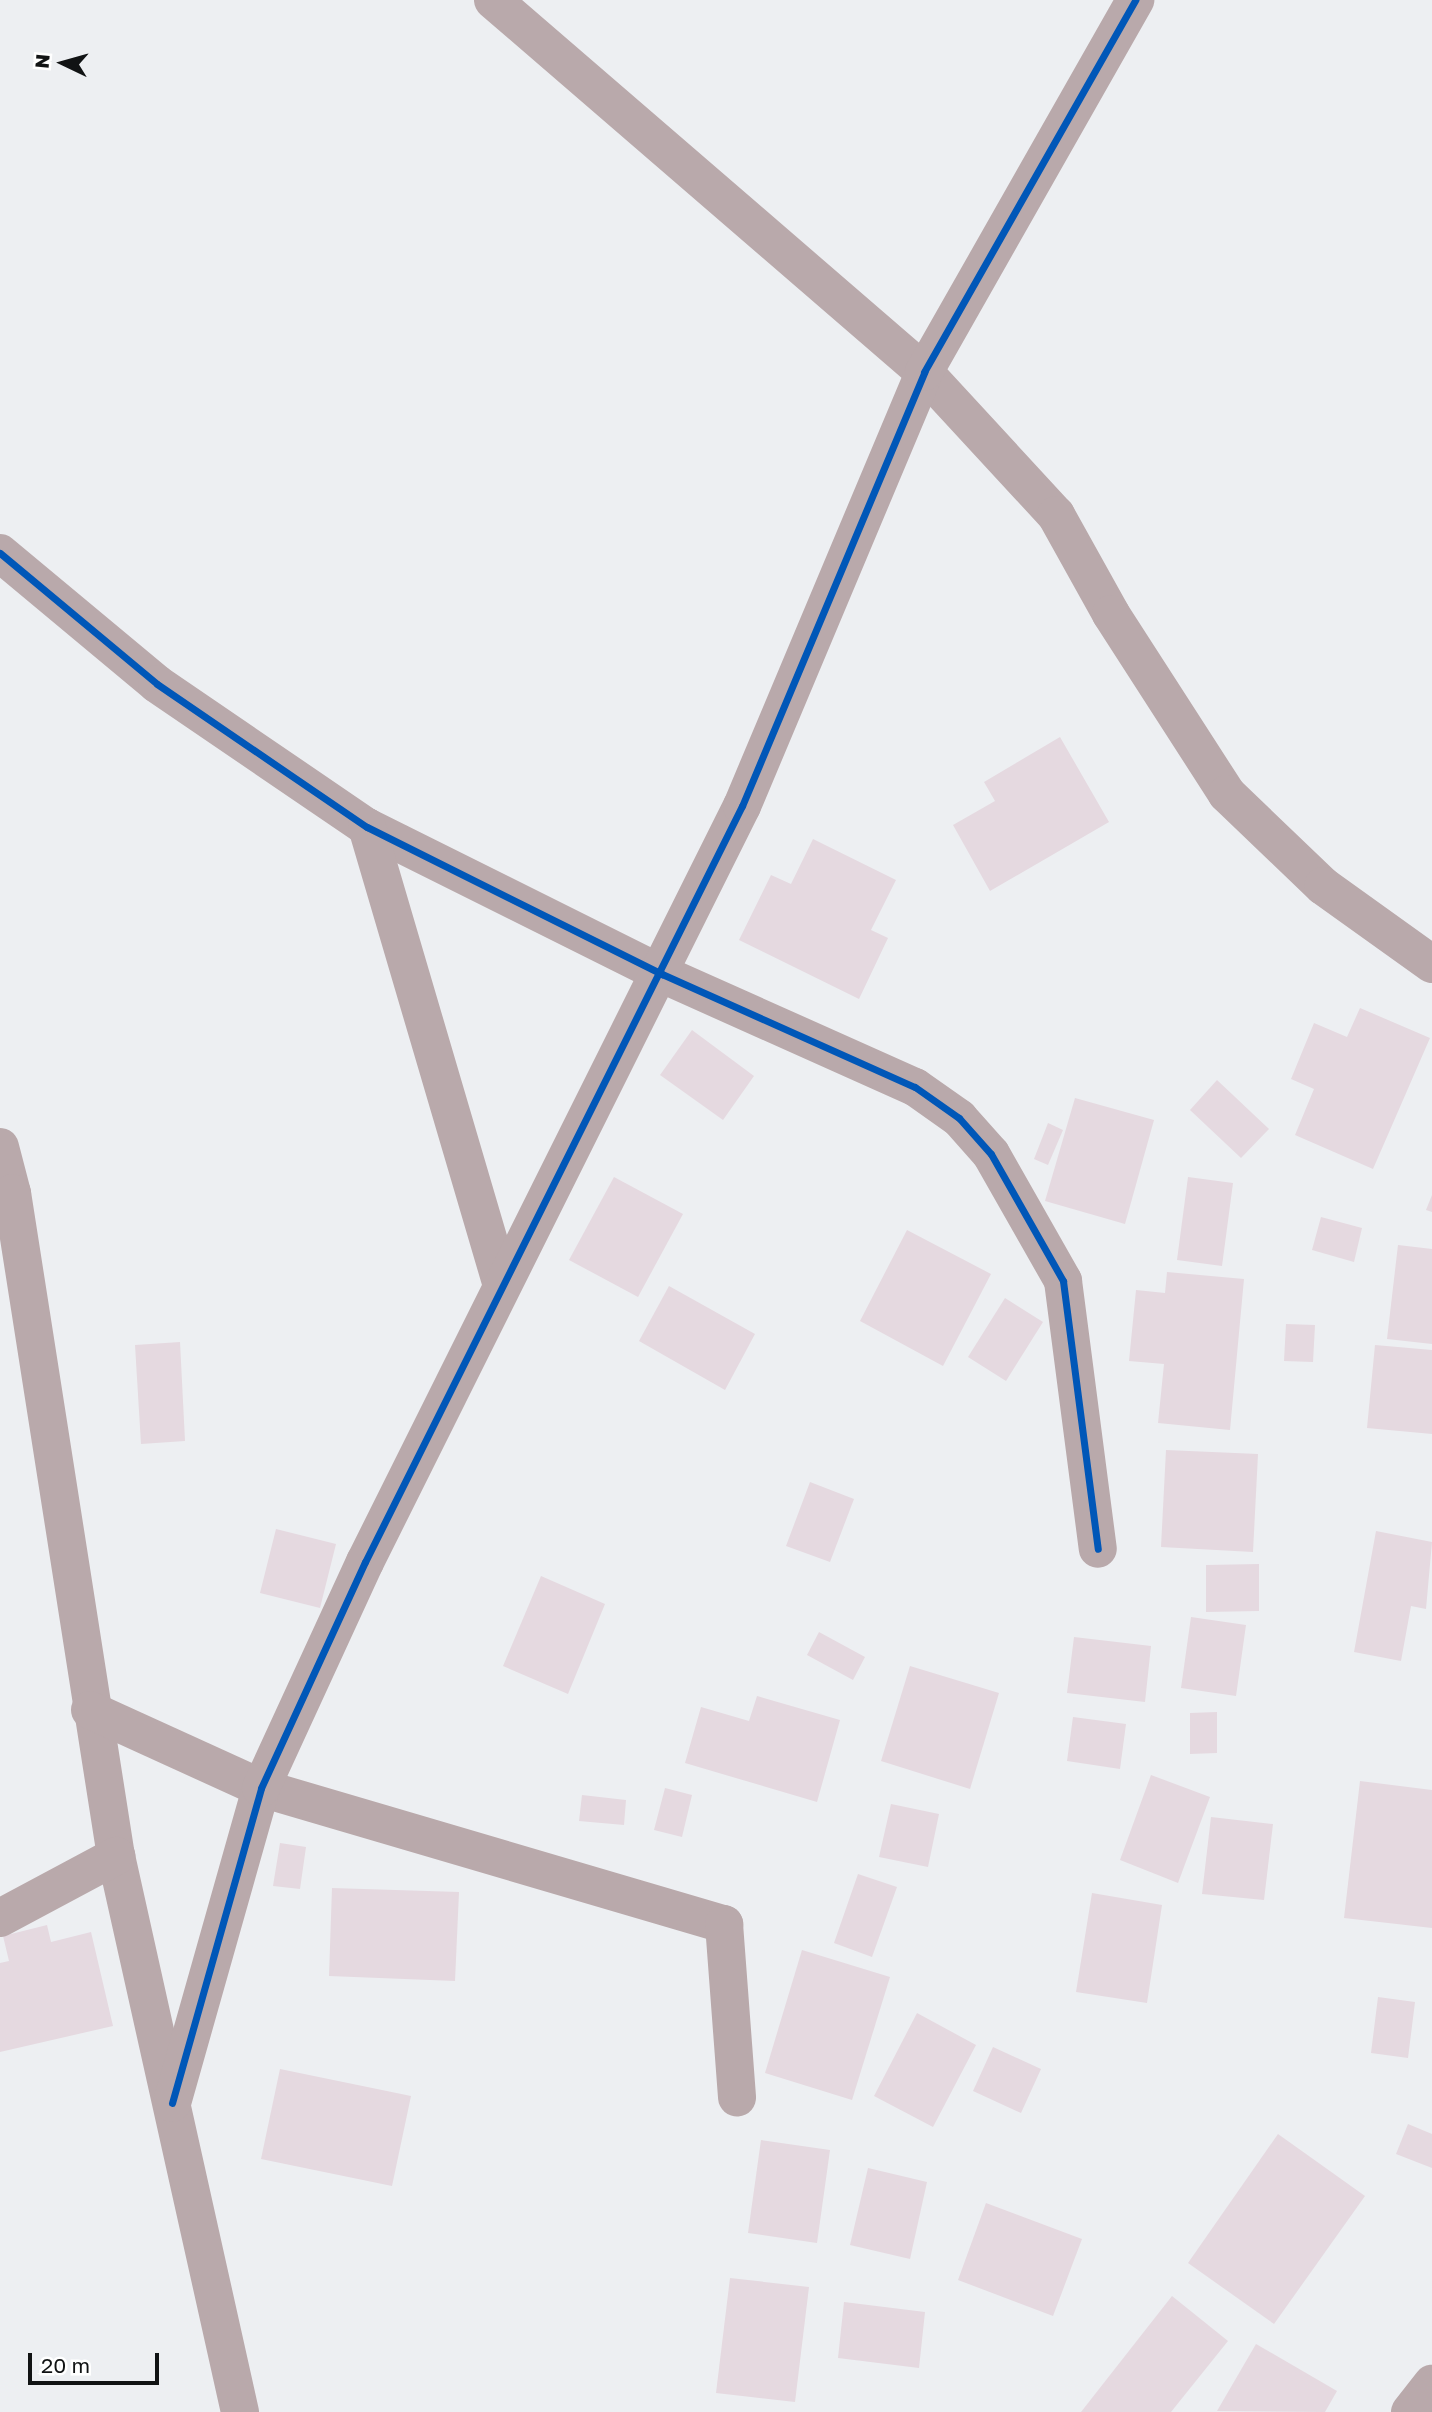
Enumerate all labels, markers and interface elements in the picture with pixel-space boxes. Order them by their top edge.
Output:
north arrow [28,28,98,98]
text: N [29,53,54,69]
scale bar [32,2338,163,2382]
text: 20 m [41,2352,90,2378]

